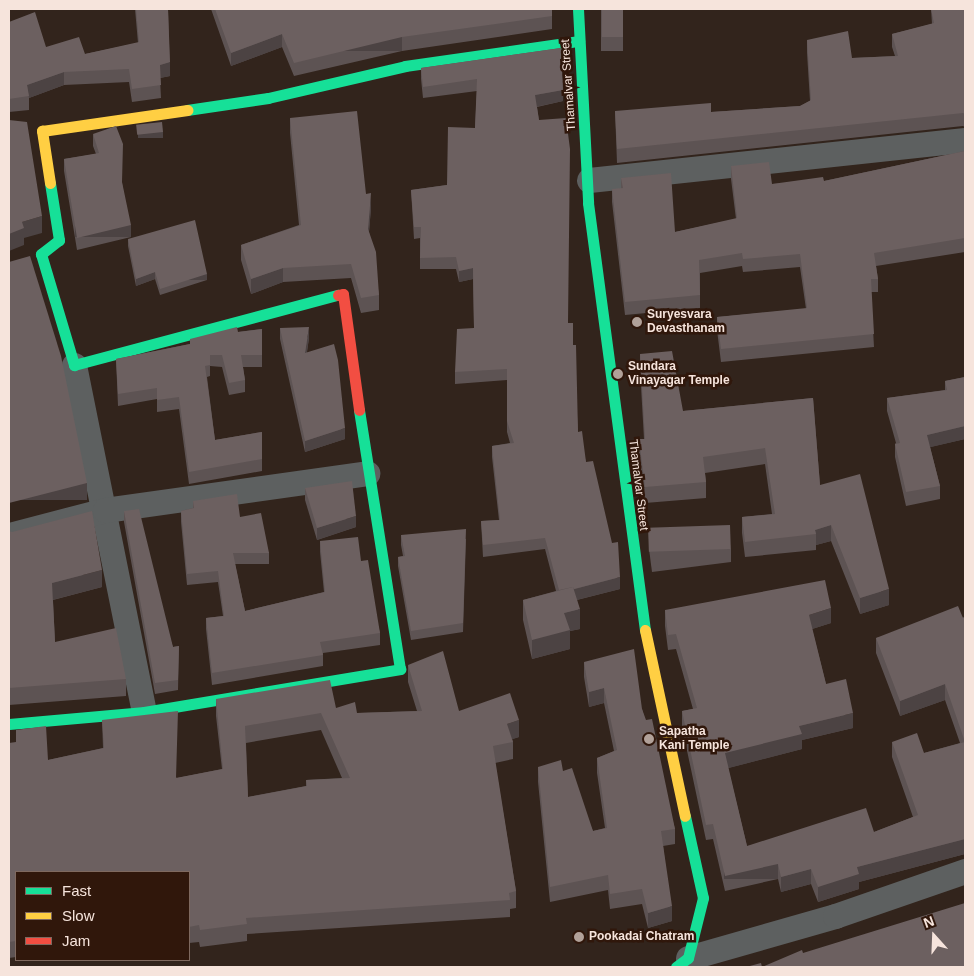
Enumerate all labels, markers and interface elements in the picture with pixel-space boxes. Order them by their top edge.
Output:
street label: Thamalvar Street [559,39,579,131]
place label: Suryesvara Devasthanam [647,308,725,336]
marker: Suryesvara Devasthanam [631,316,643,328]
place label: Sundara Vinayagar Temple [628,360,730,388]
marker: Sundara Vinayagar Temple [612,368,624,380]
street label: Thamalvar Street [625,438,651,532]
place label: Sapatha Kani Temple [659,725,729,753]
marker: Sapatha Kani Temple [643,733,655,745]
legend [15,871,190,961]
text: Fast [62,882,91,899]
text: Slow [62,907,95,924]
north arrow [909,911,959,961]
text: N [921,913,936,931]
place label: Pookadai Chatram [589,930,694,944]
marker: Pookadai Chatram [573,931,585,943]
text: Jam [62,932,90,949]

